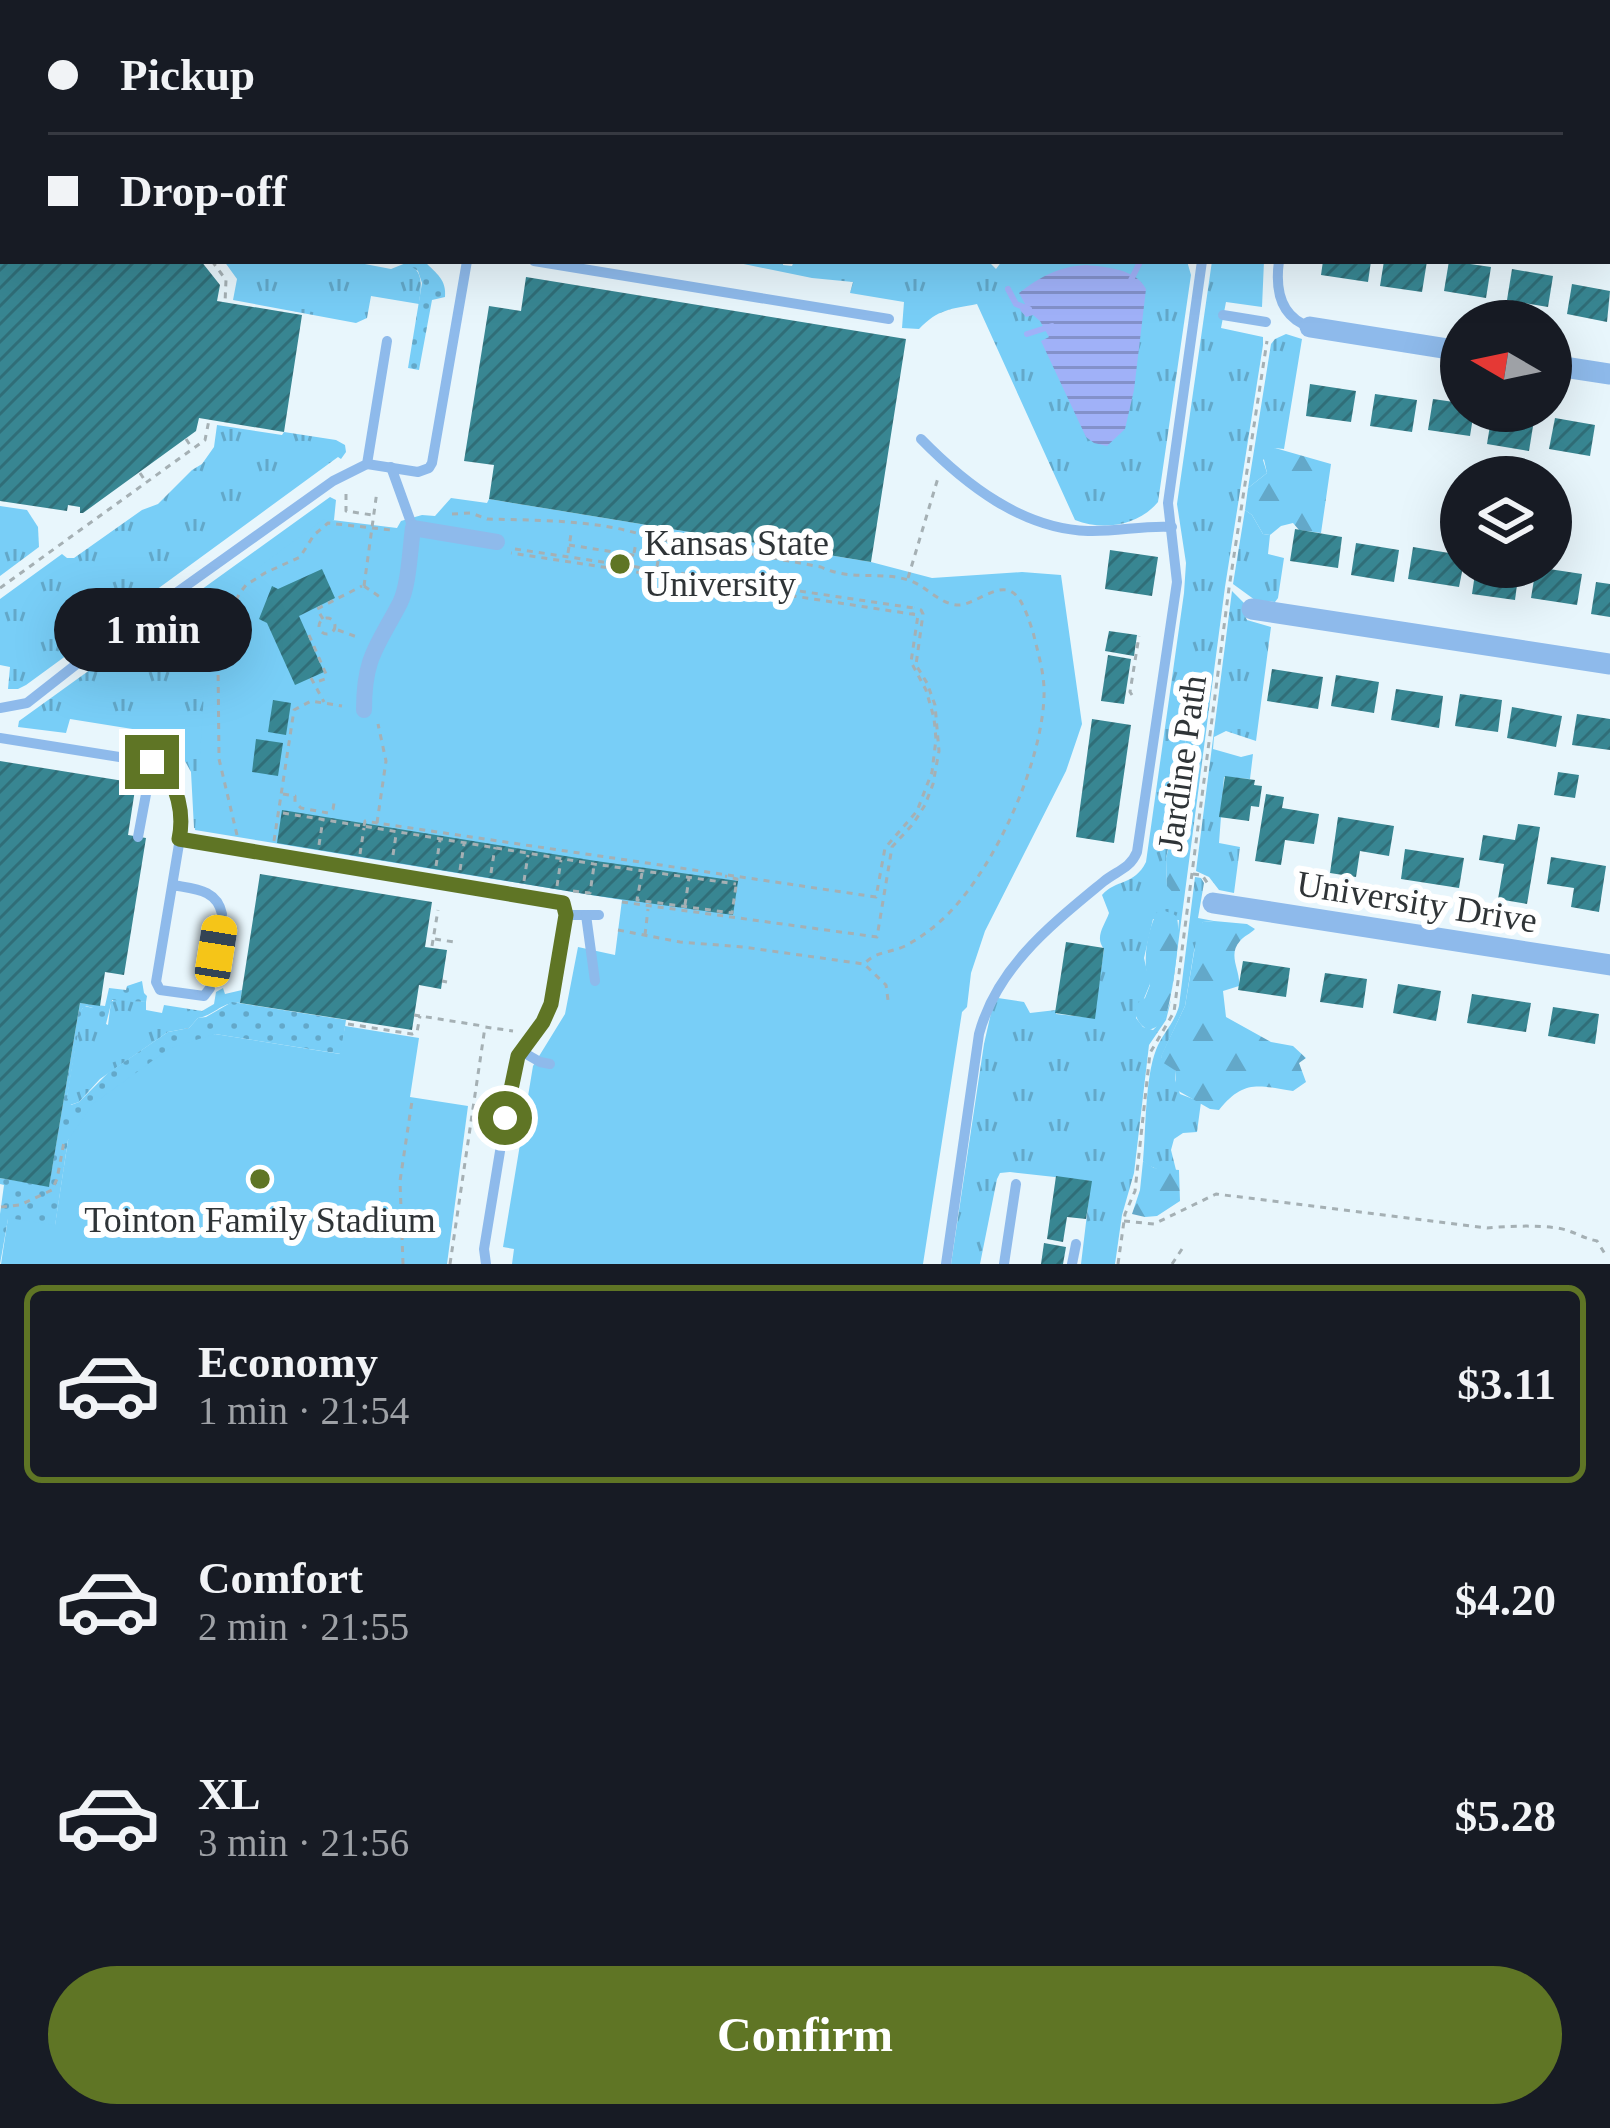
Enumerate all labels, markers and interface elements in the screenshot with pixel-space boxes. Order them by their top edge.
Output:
text: Pickup [120,50,255,100]
text: Drop-off [120,166,287,216]
north arrow [1440,300,1572,432]
map controls [1440,300,1572,588]
button: layers [1440,456,1572,588]
place label: Kansas State University [644,523,829,604]
marker: Kansas State University [607,551,633,577]
callout: 1 min [53,588,251,672]
text: 1 min [106,608,200,651]
street label: Jardine Path [1150,673,1214,853]
route end [125,735,179,789]
street label: University Drive [1294,863,1540,941]
car [193,913,239,989]
route start [478,1091,532,1145]
marker: Tointon Family Stadium [247,1166,273,1192]
place label: Tointon Family Stadium [84,1200,436,1240]
icon: car [54,1330,162,1438]
text: Economy [198,1337,378,1387]
text: $3.11 [1457,1359,1556,1409]
text: 1 min · 21:54 [198,1389,409,1432]
icon: car [54,1546,162,1654]
text: Comfort [198,1553,363,1603]
text: $4.20 [1455,1575,1556,1625]
text: 2 min · 21:55 [198,1605,409,1648]
icon: car [54,1762,162,1870]
text: XL [198,1769,261,1819]
text: $5.28 [1455,1791,1556,1841]
text: 3 min · 21:56 [198,1821,409,1864]
button: Confirm [48,1966,1562,2104]

